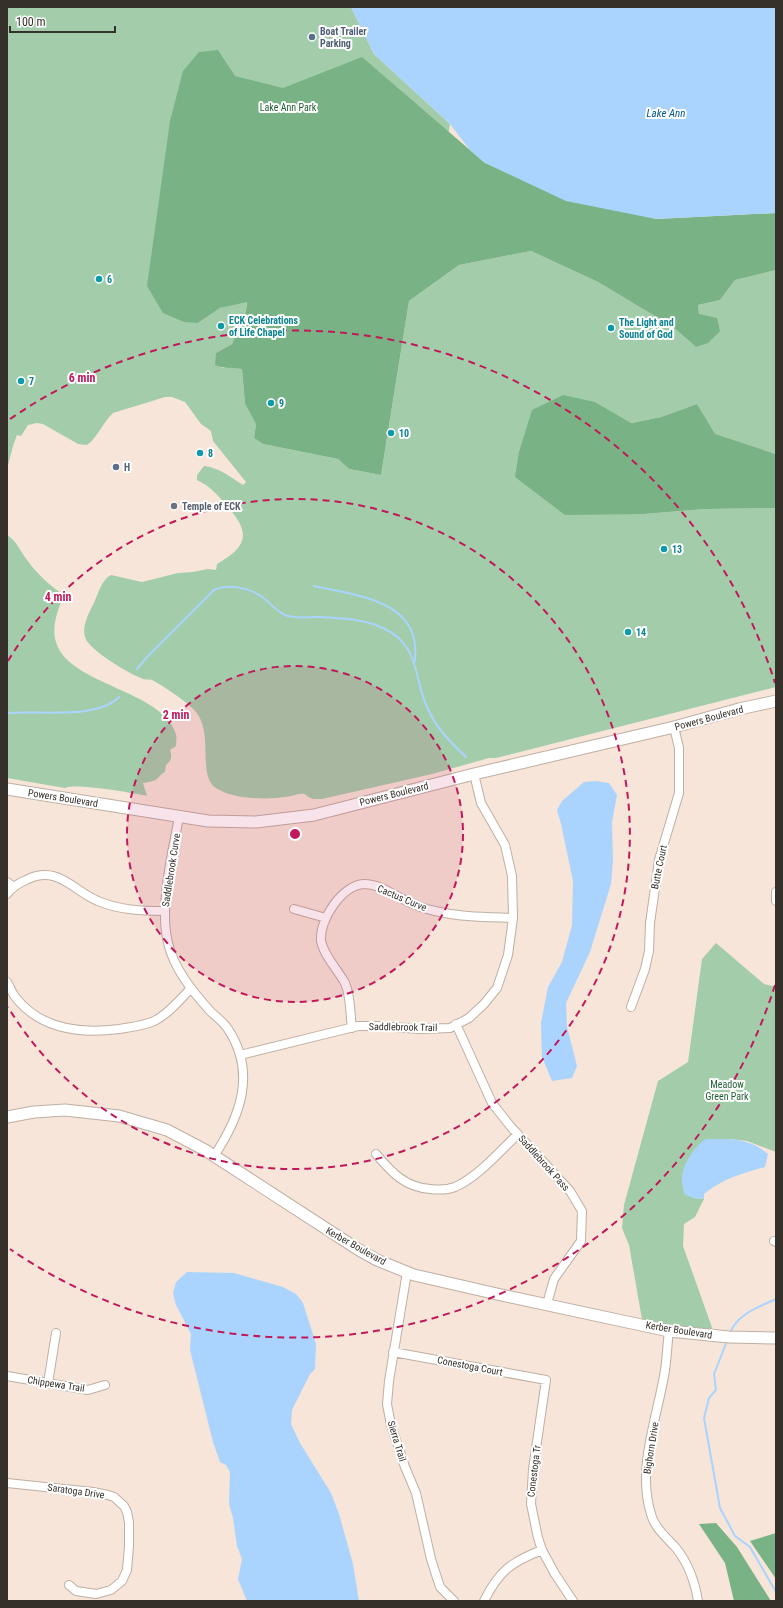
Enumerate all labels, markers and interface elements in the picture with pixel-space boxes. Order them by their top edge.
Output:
scale bar [10,8,115,34]
text: 100 m [16,15,46,29]
place label: Boat Trailer Parking [320,26,367,49]
marker: Boat Trailer Parking [307,32,317,42]
park label: Lake Ann Park [260,102,317,113]
water label: Lake Ann [647,107,685,120]
marker: 6 [94,274,104,284]
place label: 6 [107,274,112,285]
place label: ECK Celebrations of Life Chapel [229,315,299,338]
place label: The Light and Sound of God [619,317,674,340]
marker: ECK Celebrations of Life Chapel [216,321,226,331]
marker: The Light and Sound of God [606,323,616,333]
text: 6 min [69,371,95,385]
marker: 7 [16,376,26,386]
place label: 7 [29,376,34,387]
marker: 9 [266,398,276,408]
place label: 9 [279,398,284,409]
marker: 10 [386,428,396,438]
place label: 10 [399,428,409,439]
marker: 8 [195,448,205,458]
place label: 8 [208,448,213,459]
marker: H [111,462,121,472]
place label: H [124,462,130,473]
marker: Temple of ECK [169,501,179,511]
place label: Temple of ECK [182,501,241,512]
marker: 13 [659,544,669,554]
place label: 13 [672,544,682,555]
text: 4 min [45,590,71,604]
marker: 14 [623,627,633,637]
place label: 14 [636,627,646,638]
street label: Powers Boulevard [673,704,745,732]
text: 2 min [163,708,189,722]
street label: Powers Boulevard [358,780,430,808]
street label: Powers Boulevard [27,787,99,809]
centre of rings [288,827,302,841]
street label: Saddlebrook Curve [160,832,182,907]
street label: Butte Court [649,844,669,890]
street label: Cactus Curve [376,883,428,913]
street label: Saddlebrook Trail [369,1021,437,1033]
park label: Meadow Green Park [705,1079,749,1102]
street label: Saddlebrook Pass [516,1133,572,1193]
street label: Kerber Boulevard [324,1225,388,1267]
street label: Kerber Boulevard [645,1319,713,1341]
street label: Conestoga Court [436,1354,504,1378]
street label: Chippewa Trail [27,1374,85,1394]
street label: Sierra Trail [386,1419,408,1463]
street label: Bighorn Drive [641,1421,661,1475]
street label: Conestoga Tr [525,1444,543,1498]
street label: Saratoga Drive [47,1482,106,1500]

